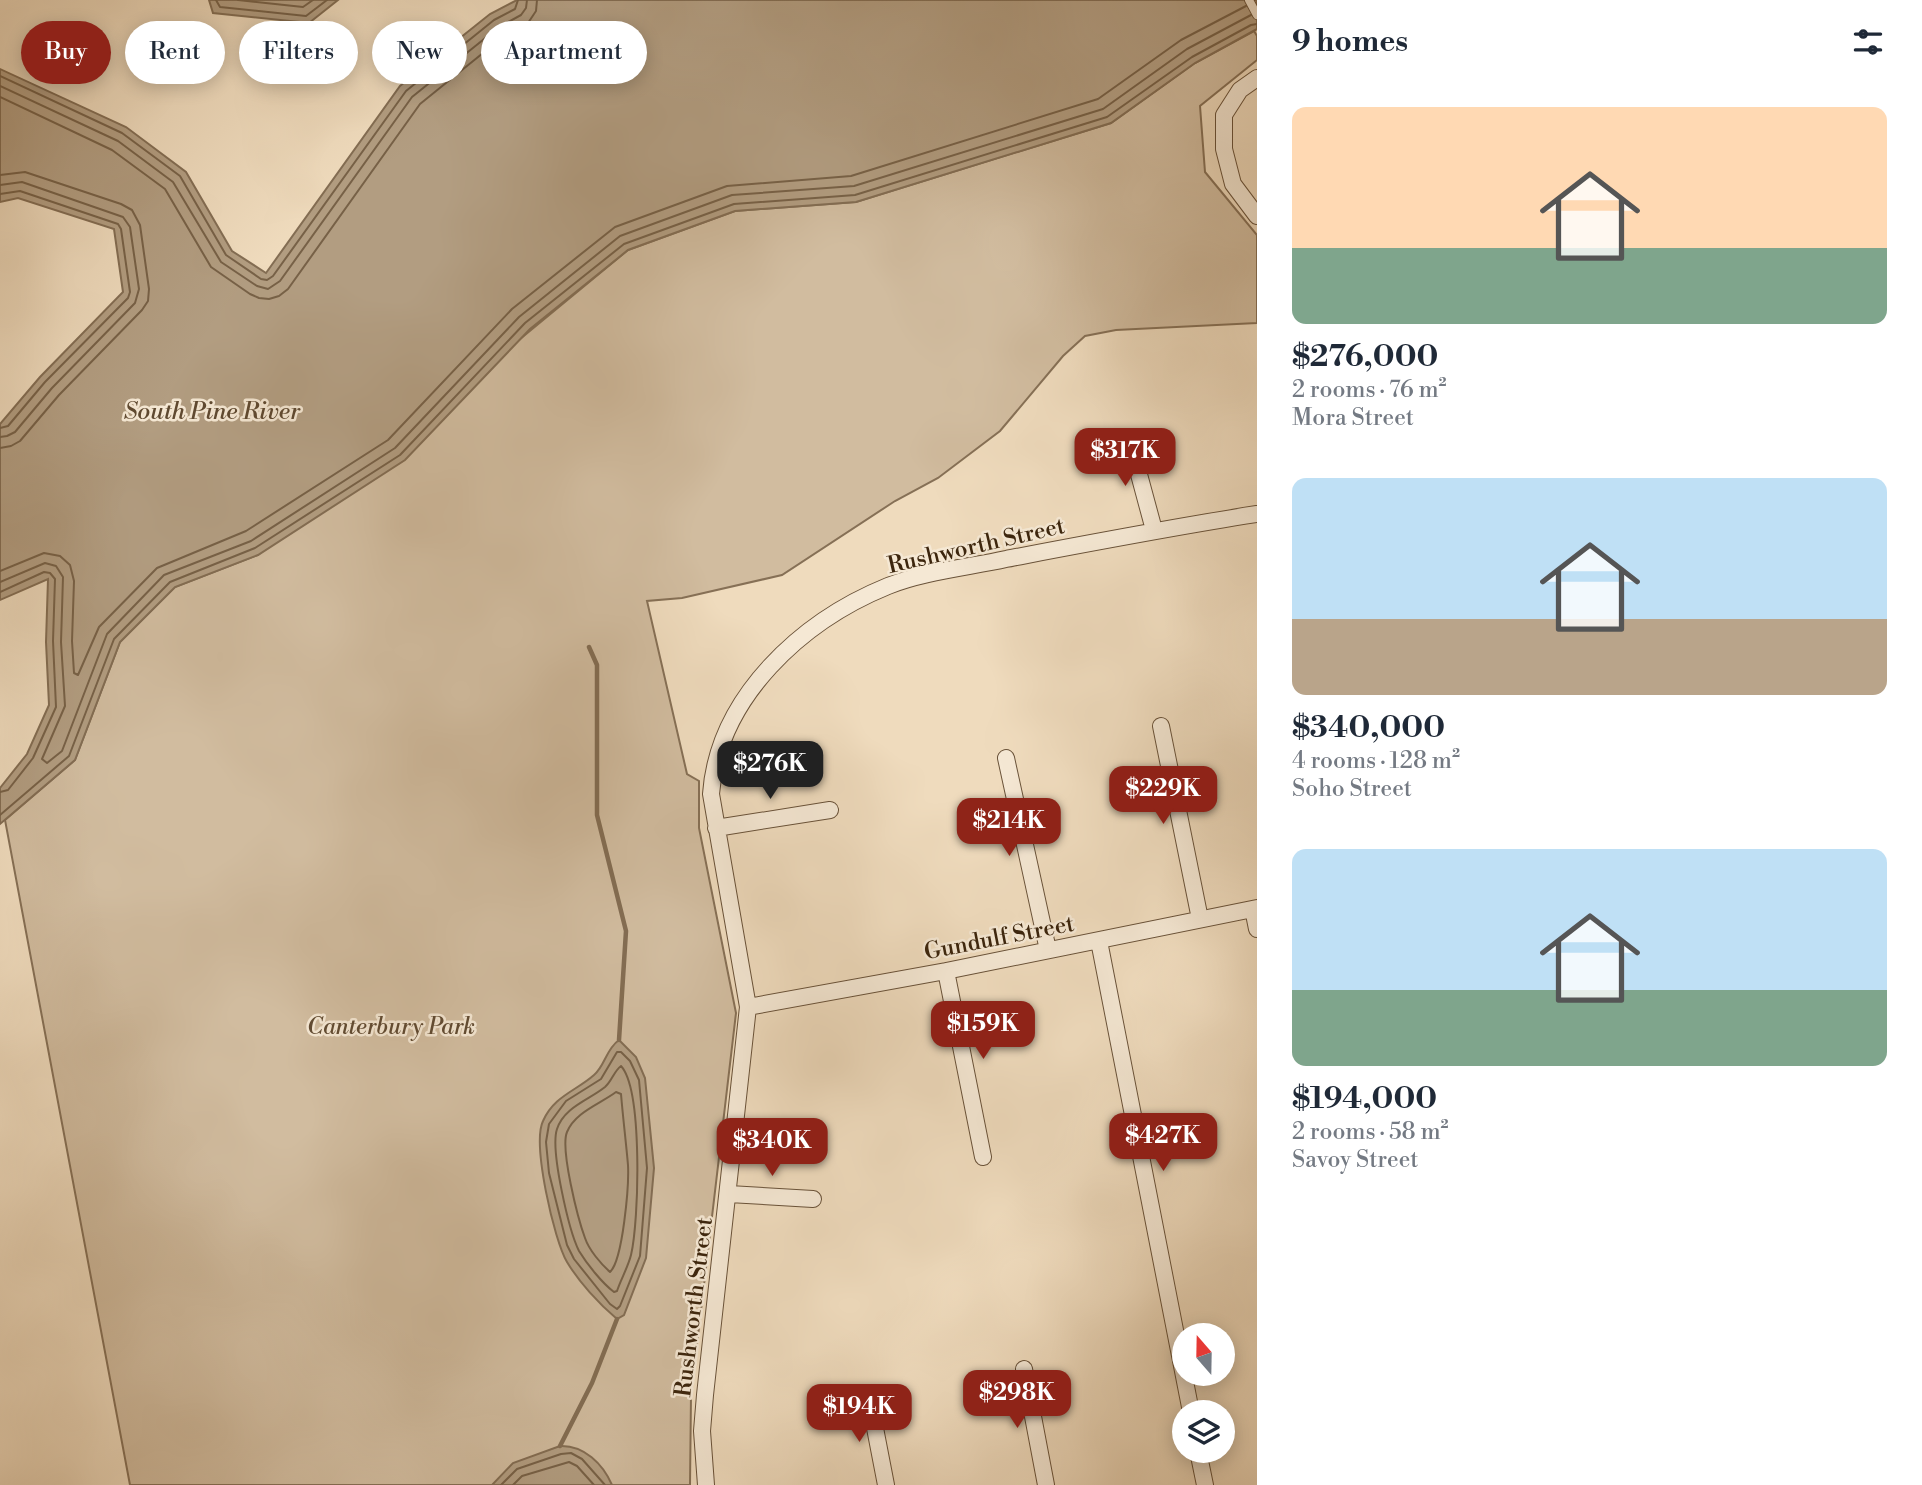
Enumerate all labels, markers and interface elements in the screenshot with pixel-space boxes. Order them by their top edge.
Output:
chip: Buy [21,21,111,84]
chip: Rent [125,21,225,84]
chip: Filters [239,21,358,84]
chip: New [372,21,467,84]
chip: Apartment [481,21,647,84]
text: 9 homes [1292,23,1408,61]
icon: filters [1849,23,1887,61]
icon: home [1527,153,1653,279]
text: $276,000 [1292,338,1438,376]
text: 2 rooms · 76 m² [1292,376,1447,404]
water label: South Pine River [124,397,301,427]
text: Mora Street [1292,404,1414,432]
pin: $317K [1076,428,1174,488]
text: $317K [1091,437,1159,465]
street label: Rushworth Street [885,512,1068,580]
icon: home [1527,524,1653,650]
text: $340,000 [1292,709,1445,747]
pin: $276K [721,742,819,801]
text: 4 rooms · 128 m² [1292,747,1460,775]
text: $276K [733,750,807,778]
pin: $229K [1114,766,1212,826]
text: $229K [1125,775,1201,803]
text: Soho Street [1292,775,1412,803]
pin: $214K [960,798,1058,858]
text: $214K [973,807,1045,835]
icon: home [1527,895,1653,1021]
street label: Gundulf Street [922,910,1077,966]
pin: $159K [934,1002,1032,1061]
text: $159K [947,1010,1019,1038]
park label: Canterbury Park [307,1013,475,1041]
text: $194,000 [1292,1080,1437,1118]
pin: $427K [1114,1114,1212,1173]
pin: $340K [723,1118,821,1178]
text: 2 rooms · 58 m² [1292,1118,1449,1146]
text: $427K [1125,1122,1201,1150]
text: $340K [733,1127,811,1155]
text: Savoy Street [1292,1146,1418,1174]
street label: Rushworth Street [669,1216,719,1399]
north arrow [1172,1323,1236,1386]
map controls [1172,1323,1235,1463]
pin: $298K [968,1370,1066,1430]
text: $298K [979,1379,1055,1407]
pin: $194K [810,1384,908,1444]
text: $194K [823,1393,895,1421]
button: layers [1172,1400,1235,1463]

